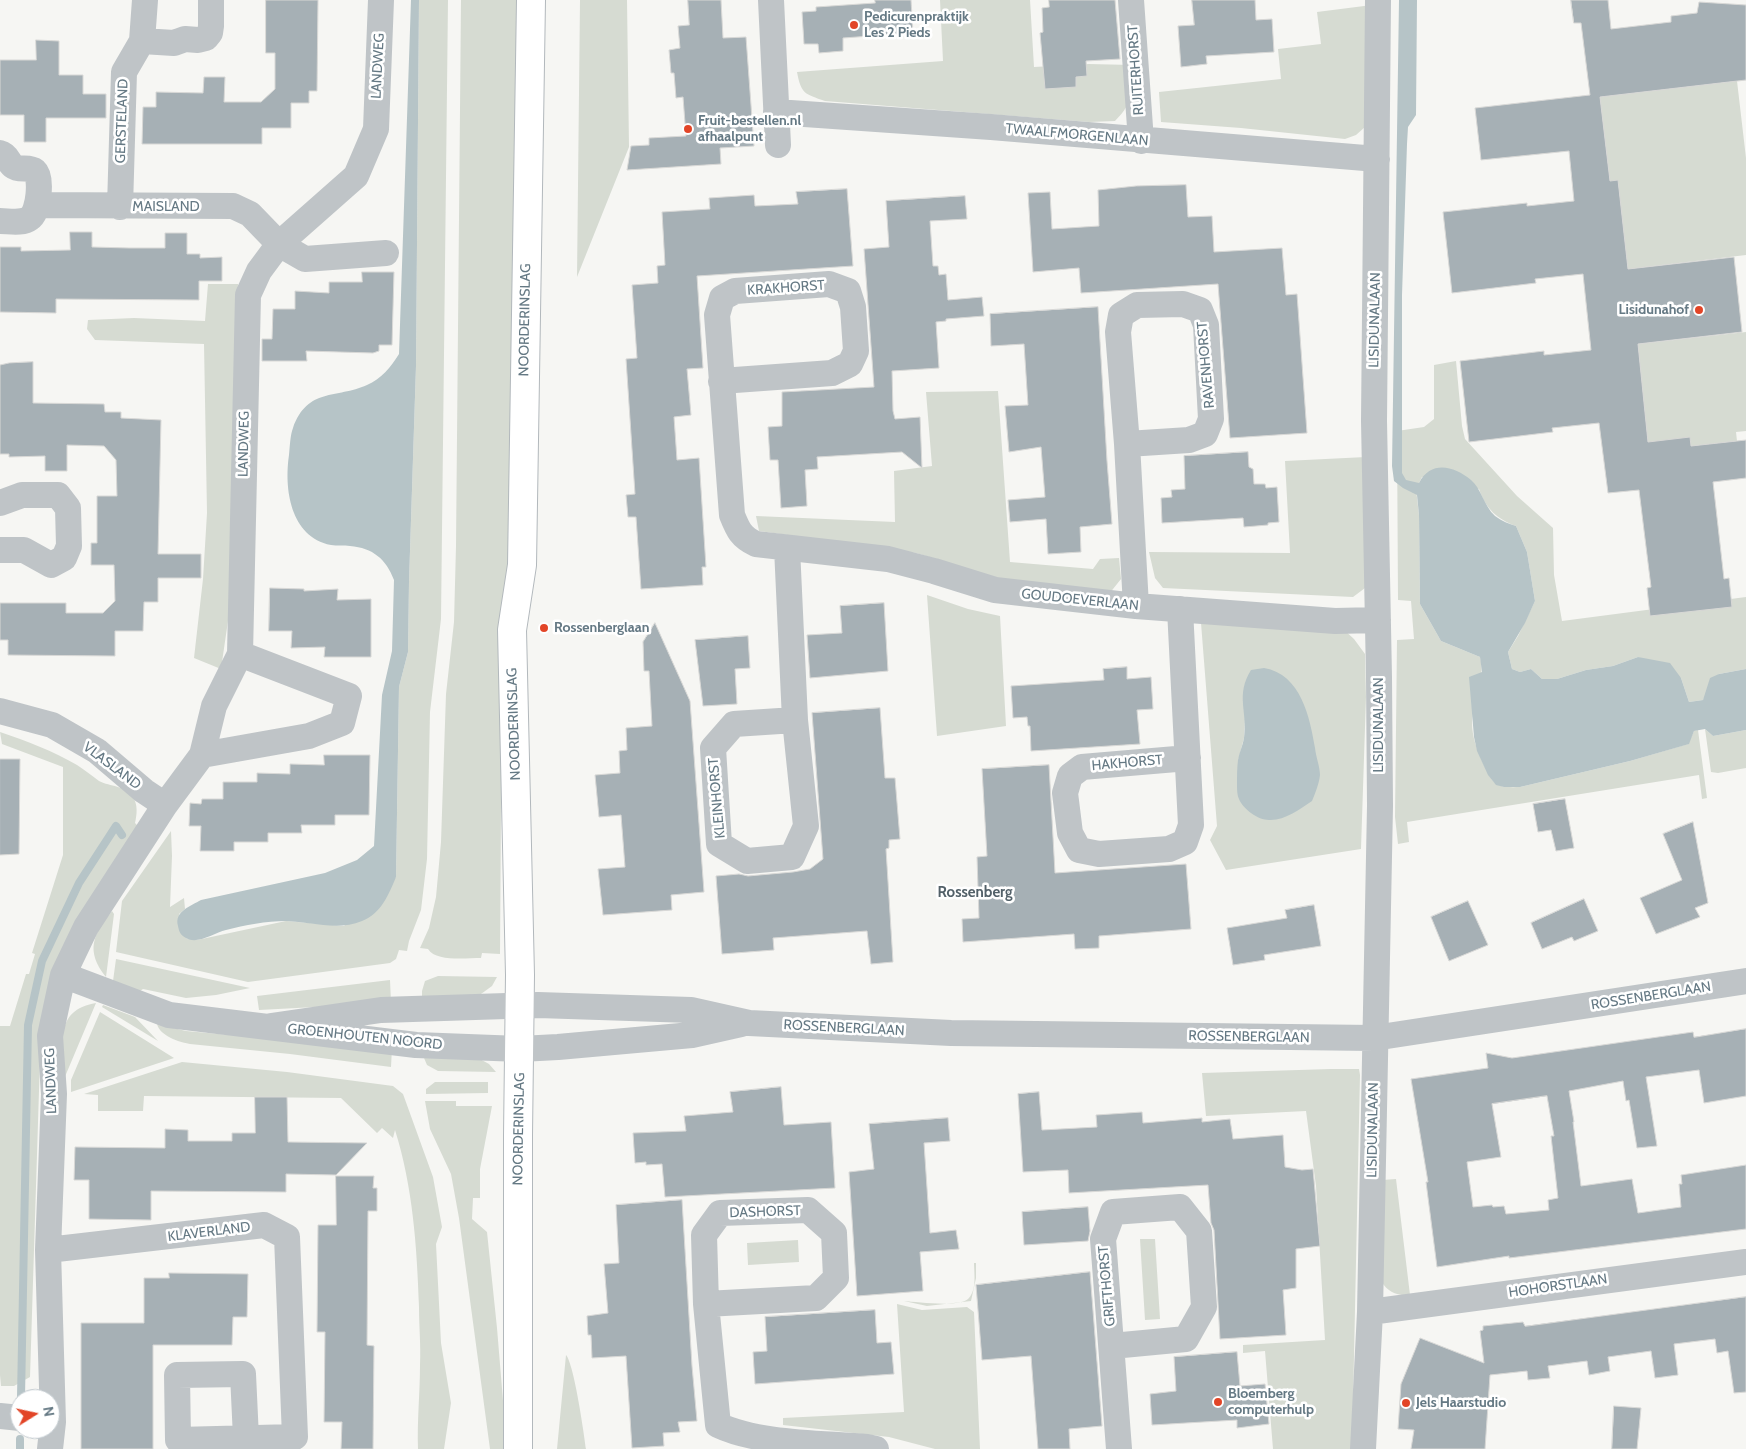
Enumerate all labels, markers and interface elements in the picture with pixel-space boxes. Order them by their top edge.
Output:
place label: Pedicurenpraktijk Les 2 Pieds [864,9,969,41]
marker: Pedicurenpraktijk Les 2 Pieds [848,19,860,31]
street label: RUITERHORST [1124,24,1148,116]
street label: LANDWEG [368,33,388,99]
street label: GERSTELAND [112,78,132,164]
place label: Fruit-bestellen.nl afhaalpunt [698,113,801,146]
street label: TWAALFMORGENLAAN [1005,120,1149,150]
marker: Fruit-bestellen.nl afhaalpunt [682,123,694,135]
street label: MAISLAND [132,199,200,215]
street label: NOORDERINSLAG [516,263,534,377]
street label: LISIDUNALAAN [1366,272,1384,368]
street label: KRAKHORST [747,277,825,299]
place label: Lisidunahof [1619,302,1689,318]
marker: Lisidunahof [1693,304,1705,316]
street label: RAVENHORST [1194,321,1218,409]
street label: LANDWEG [235,411,253,477]
street label: GOUDOEVERLAAN [1020,585,1140,615]
place label: Rossenberglaan [554,620,649,636]
marker: Rossenberglaan [538,622,550,634]
street label: NOORDERINSLAG [504,667,524,781]
street label: LISIDUNALAAN [1371,677,1387,773]
street label: VLASLAND [80,739,144,793]
street label: HAKHORST [1091,752,1163,774]
street label: KLEINHORST [705,757,729,839]
district label: Rossenberg [937,884,1013,902]
street label: ROSSENBERGLAAN [1590,978,1712,1014]
street label: ROSSENBERGLAAN [783,1016,905,1040]
street label: GROENHOUTEN NOORD [287,1021,443,1053]
street label: ROSSENBERGLAAN [1188,1028,1310,1046]
street label: LANDWEG [41,1048,61,1114]
street label: NOORDERINSLAG [510,1072,528,1186]
street label: LISIDUNALAAN [1364,1082,1382,1178]
street label: DASHORST [729,1202,801,1222]
street label: KLAVERLAND [167,1219,251,1245]
street label: GRIFTHORST [1095,1245,1119,1327]
street label: HOHORSTLAAN [1508,1271,1608,1301]
place label: Bloemberg computerhulp [1228,1386,1314,1418]
north arrow [10,1389,60,1439]
place label: Jels Haarstudio [1416,1395,1506,1411]
marker: Bloemberg computerhulp [1212,1396,1224,1408]
marker: Jels Haarstudio [1400,1397,1412,1409]
text: N [39,1405,59,1418]

